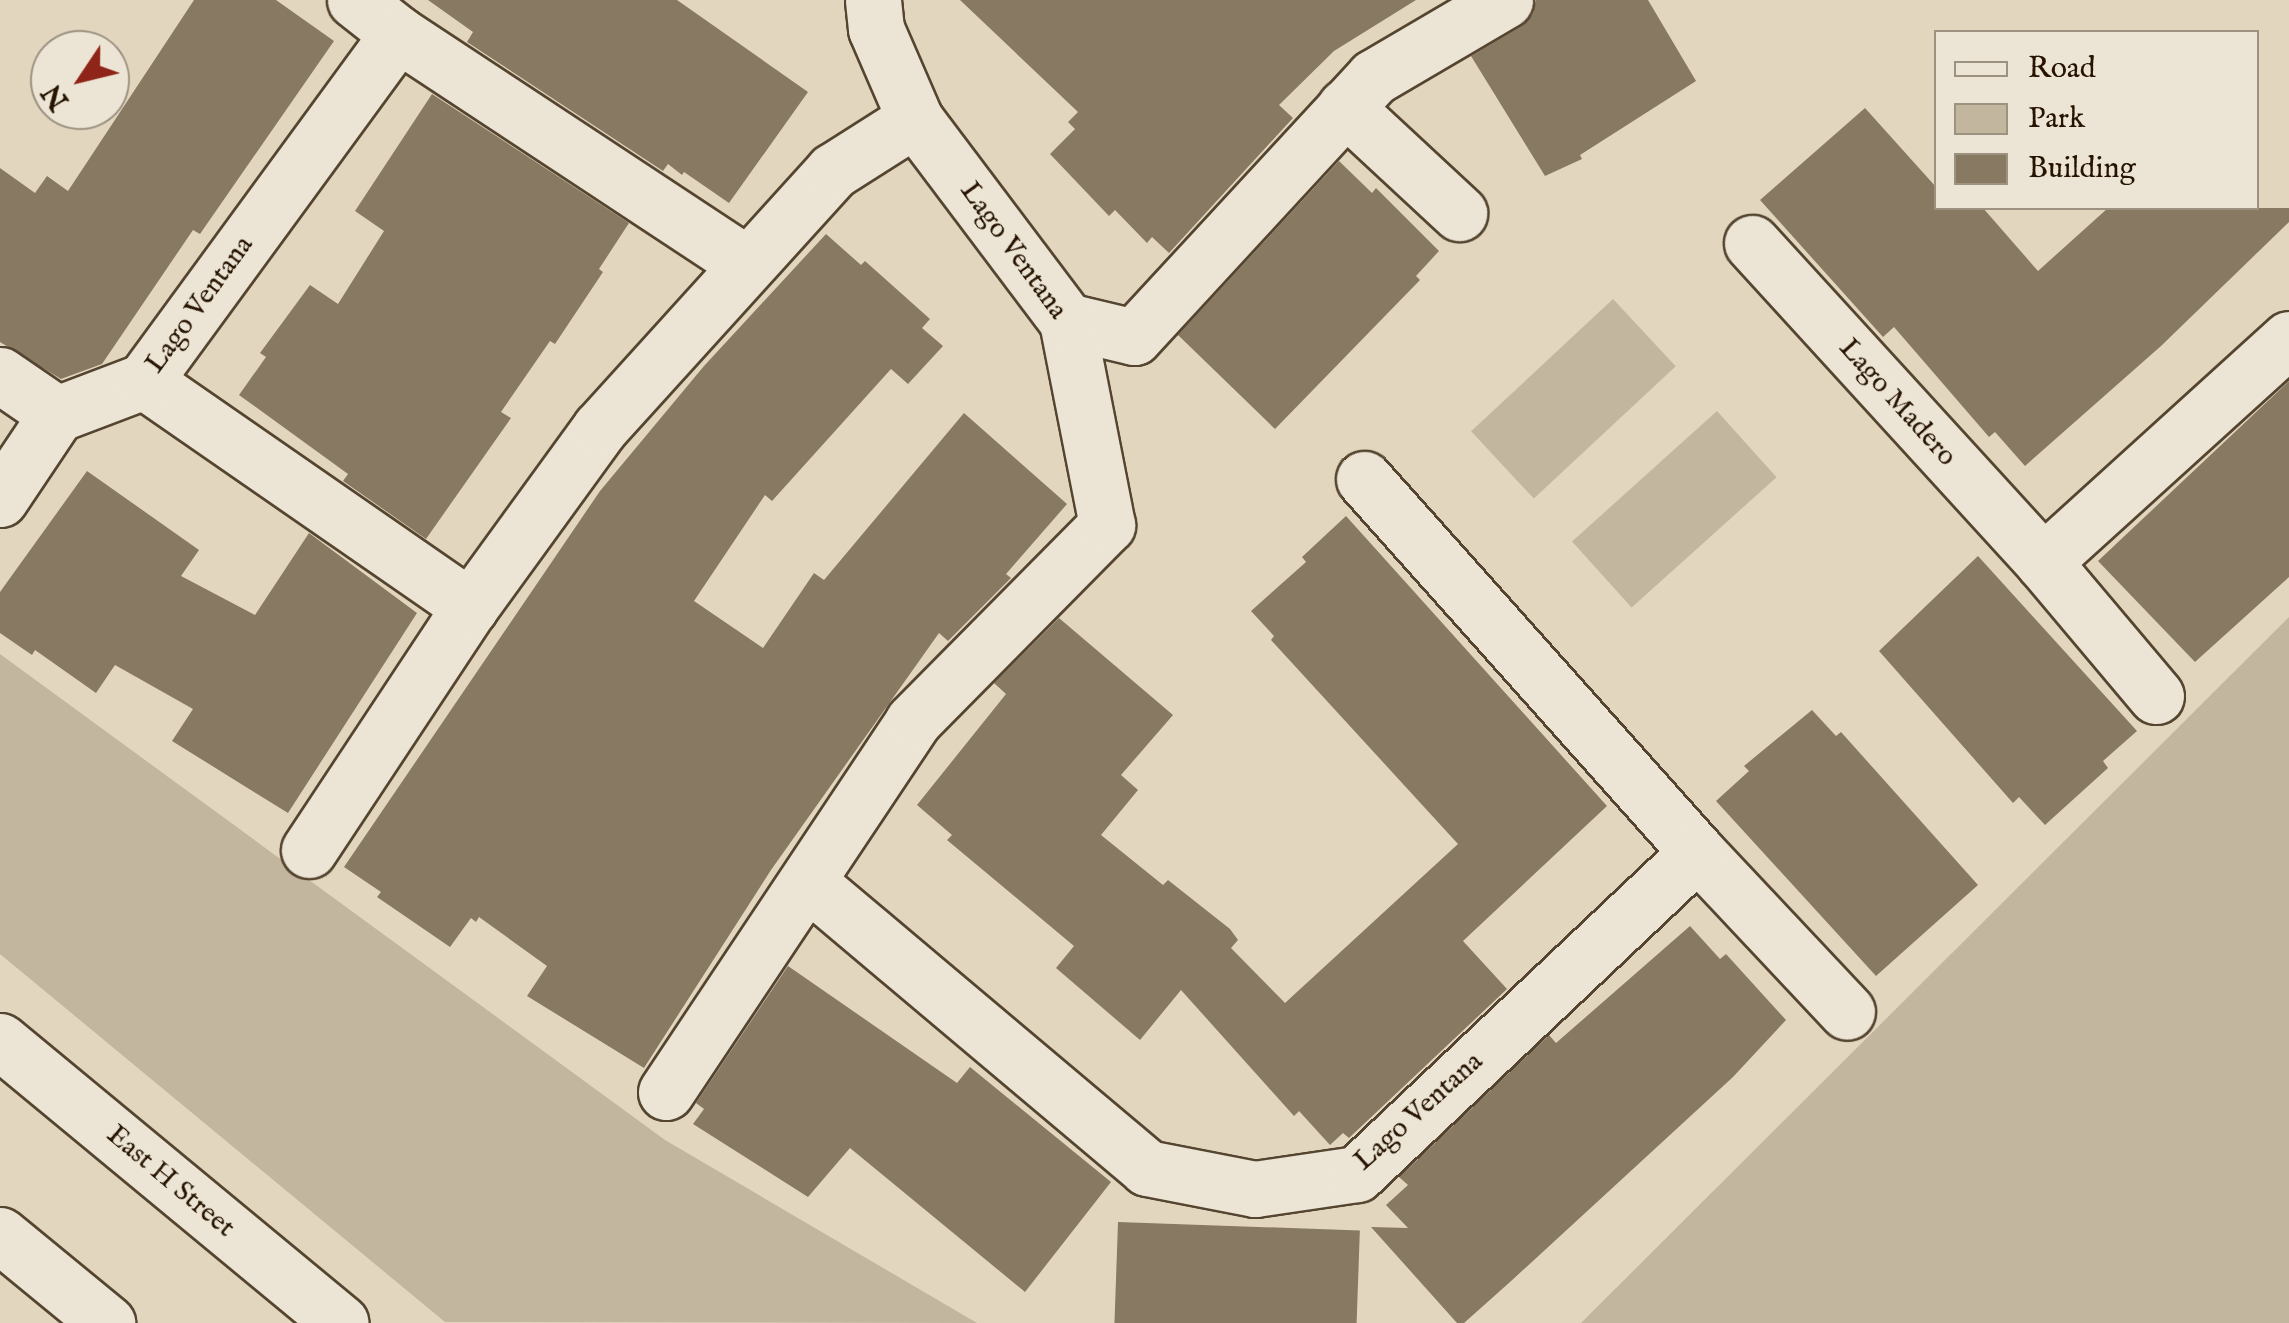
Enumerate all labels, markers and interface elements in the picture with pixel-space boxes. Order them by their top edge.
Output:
north arrow [30,30,130,130]
legend [1934,30,2259,210]
text: Road [2028,50,2096,88]
text: N [35,76,78,116]
text: Park [2028,100,2085,138]
text: Building [2028,150,2136,188]
street label: Lago Ventana [952,176,1074,326]
street label: Lago Ventana [139,230,261,380]
street label: Lago Madero [1831,332,1963,474]
street label: Lago Ventana [1348,1045,1490,1179]
street label: East H Street [99,1119,241,1245]

